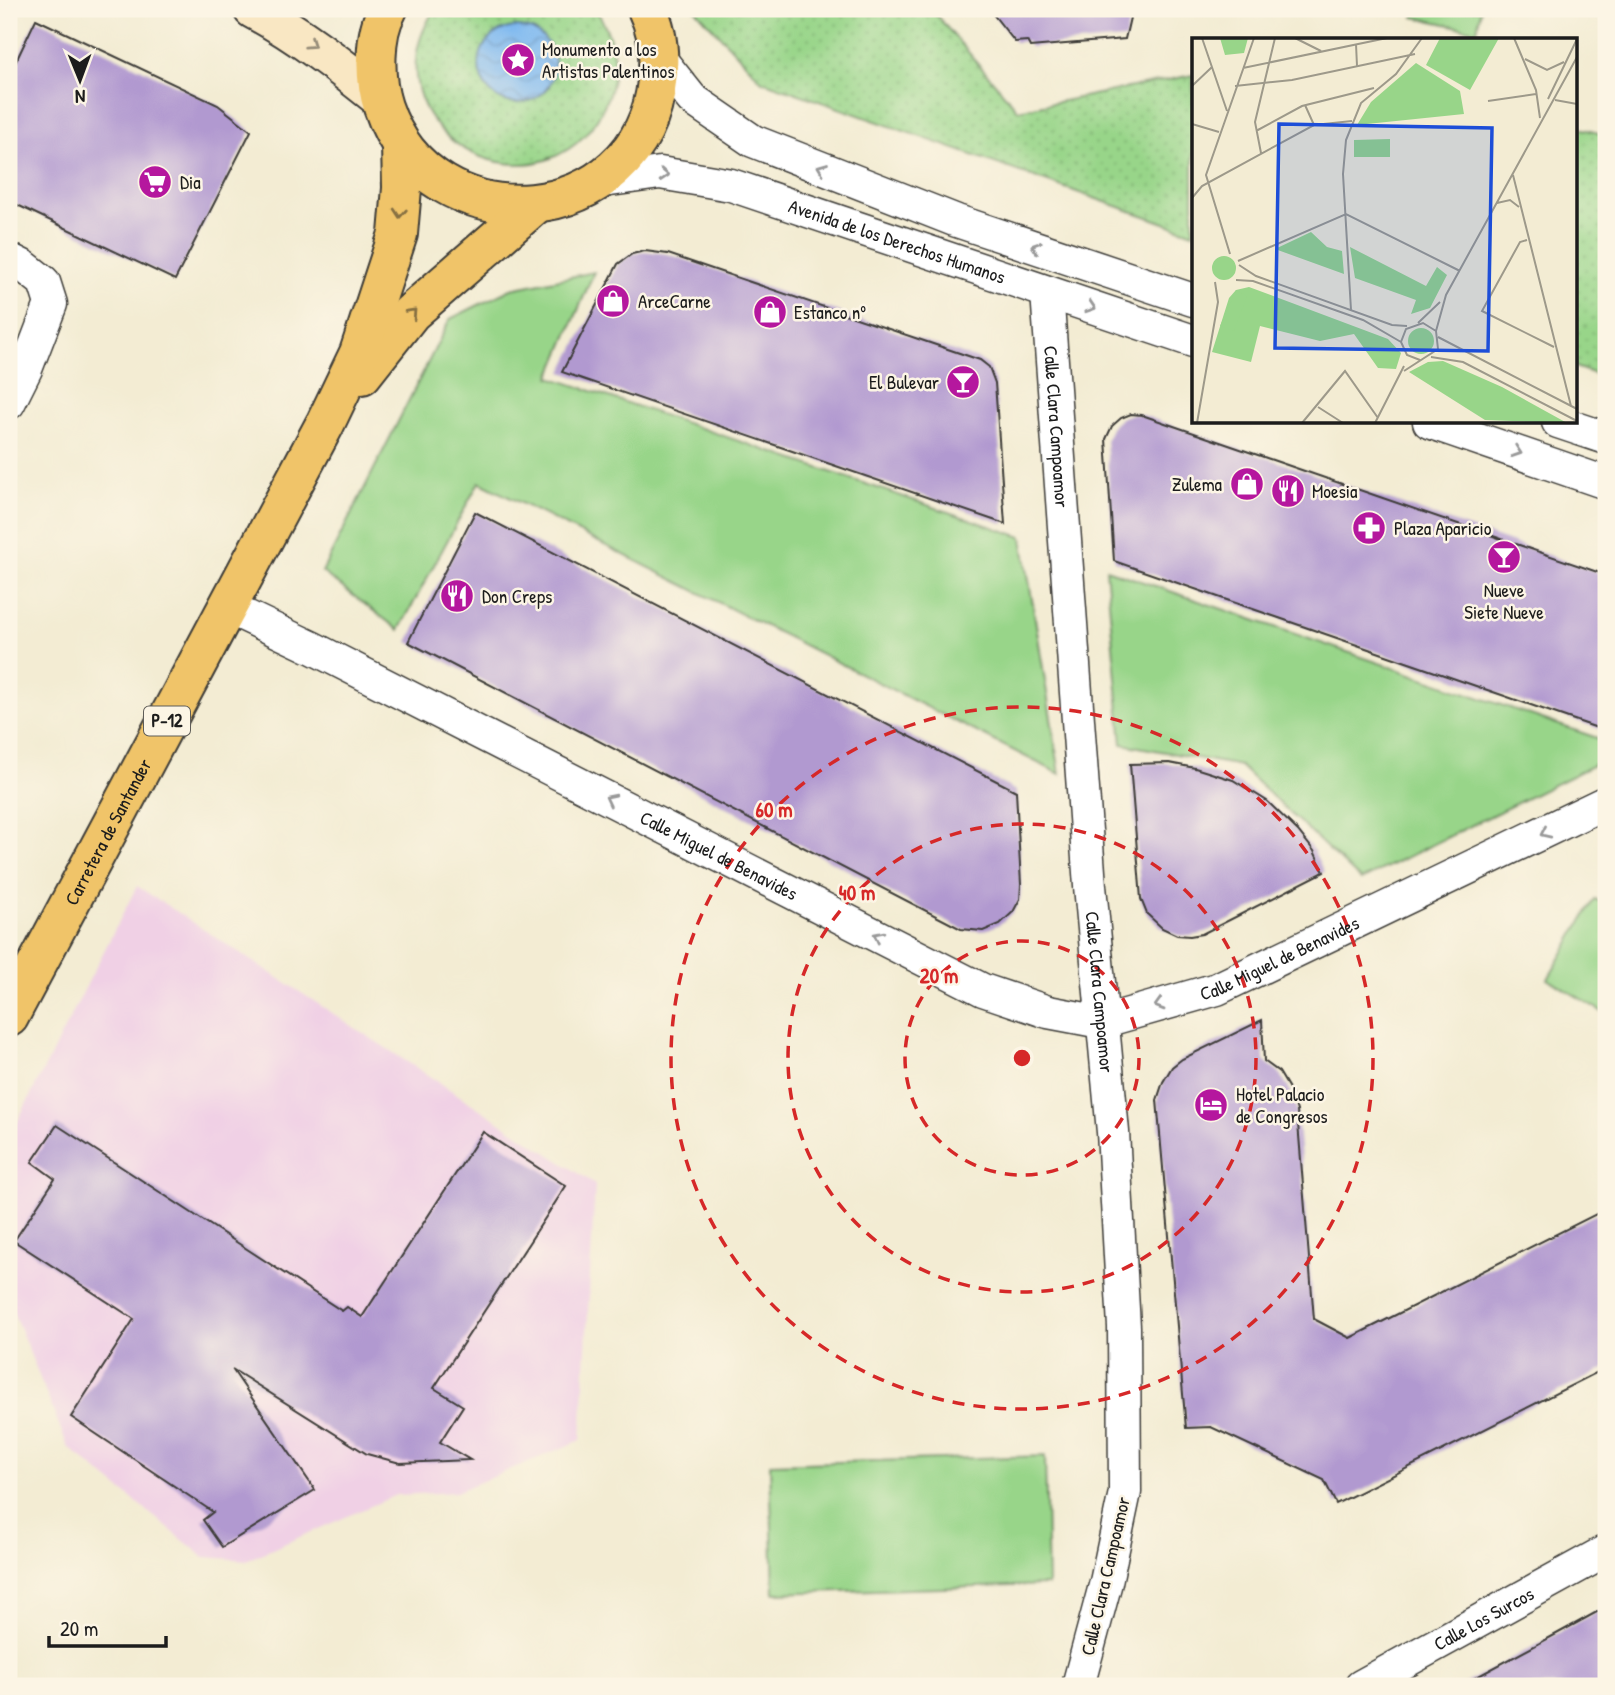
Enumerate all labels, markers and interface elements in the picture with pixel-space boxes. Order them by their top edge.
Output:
one-way arrow [303,36,316,48]
place label: Monumento a los Artistas Palentinos [542,36,675,84]
inset map [1192,38,1576,424]
place icon: Monumento a los Artistas Palentinos [499,41,537,79]
north arrow [46,46,116,116]
text: N [75,84,86,110]
supermarket icon: Dia [136,163,174,201]
one-way arrow [817,163,829,177]
one-way arrow [658,167,669,182]
place label: Dia [180,169,201,195]
street label: Avenida de los Derechos Humanos [785,192,1009,290]
one-way arrow [393,208,408,219]
one-way arrow [1030,241,1042,255]
shop icon: ArceCarne [594,282,632,320]
place label: ArceCarne [638,288,711,314]
shop icon: Estanco nº [751,293,789,331]
one-way arrow [1084,298,1096,313]
place label: Estanco nº [794,299,866,325]
one-way arrow [404,308,416,321]
street label: Calle Clara Campoamor [1038,345,1076,509]
bar icon: El Bulevar [944,363,982,401]
place label: El Bulevar [869,369,940,395]
one-way arrow [1510,444,1522,458]
shop icon: Zulema [1228,465,1266,503]
place label: Zulema [1172,471,1223,497]
restaurant icon: Moesia [1269,472,1307,510]
place label: Moesia [1312,478,1358,504]
pharmacy icon: Plaza Aparicio [1350,509,1388,547]
place label: Plaza Aparicio [1394,515,1492,541]
bar icon: Nueve Siete Nueve [1485,538,1523,576]
restaurant icon: Don Creps [438,577,476,615]
place label: Nueve Siete Nueve [1464,577,1544,625]
place label: Don Creps [482,583,552,609]
road number: P-12 [144,706,190,736]
street label: Carretera de Santander [58,753,158,909]
one-way arrow [605,794,617,808]
text: 60 m [756,795,792,824]
street label: Calle Miguel de Benavides [636,804,802,906]
one-way arrow [1540,825,1552,839]
text: 40 m [839,878,875,907]
street label: Calle Clara Campoamor [1079,910,1120,1075]
street label: Calle Miguel de Benavides [1197,910,1363,1006]
one-way arrow [873,931,885,945]
text: 20 m [920,961,958,990]
one-way arrow [1154,997,1166,1012]
centre of rings [1010,1046,1034,1070]
place label: Hotel Palacio de Congresos [1236,1081,1328,1129]
hotel icon: Hotel Palacio de Congresos [1192,1086,1230,1124]
street label: Calle Clara Campoamor [1074,1494,1136,1658]
street label: Calle Los Surcos [1429,1580,1538,1656]
scale bar [49,1604,166,1648]
text: 20 m [60,1614,98,1643]

